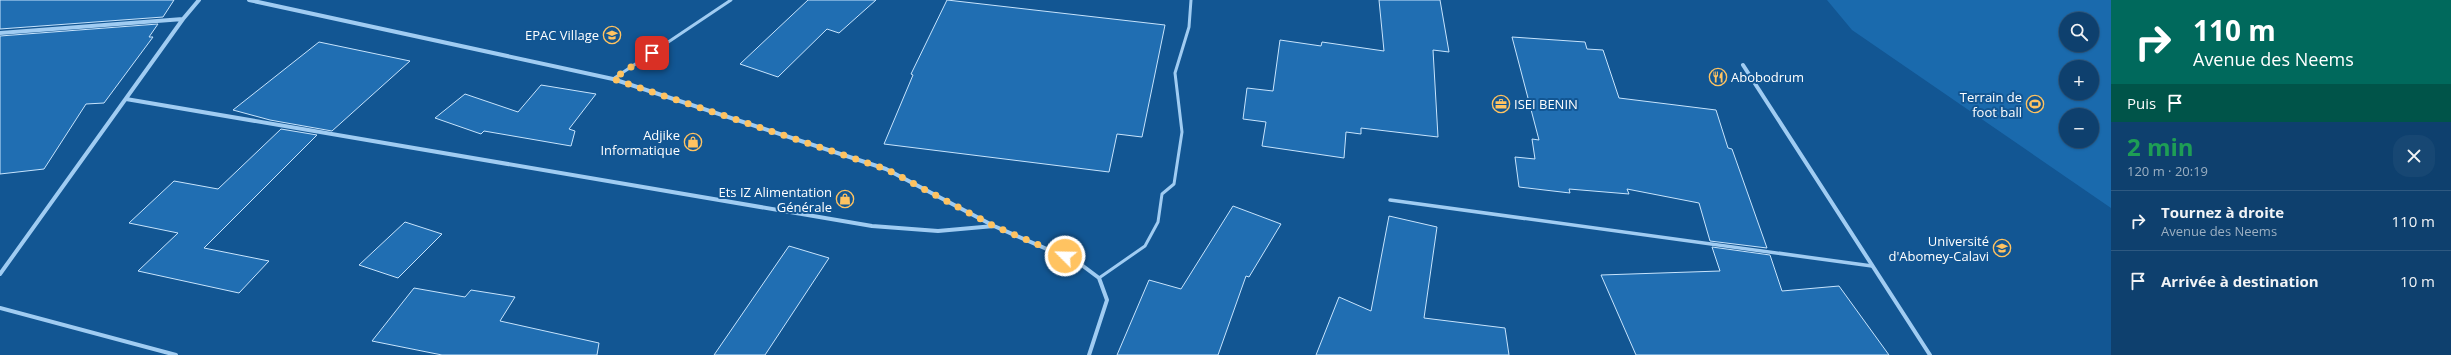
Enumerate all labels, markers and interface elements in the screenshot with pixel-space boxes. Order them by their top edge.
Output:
text: 110 m [2193,11,2276,49]
map controls [2059,12,2099,148]
button: search [2059,12,2099,52]
icon: right [2127,16,2179,68]
school or university icon: EPAC Village [602,25,622,45]
place label: EPAC Village [525,26,599,44]
pin [635,36,669,70]
icon: arrive [641,42,663,64]
text: Avenue des Neems [2193,47,2354,71]
button: + [2059,60,2099,100]
restaurant icon: Abobodrum [1708,67,1728,87]
place label: Abobodrum [1731,68,1804,86]
place label: Terrain de foot ball [1960,88,2022,121]
icon: arrive [2164,92,2186,114]
text: Puis [2127,93,2156,113]
office icon: ISEI BENIN [1491,94,1511,114]
sports icon: Terrain de foot ball [2025,94,2045,114]
place label: ISEI BENIN [1514,95,1578,113]
button: − [2059,108,2099,148]
place label: Adjike Informatique [600,126,680,159]
text: 2 min [2127,130,2194,163]
shop icon: Adjike Informatique [683,132,703,152]
button: close [2393,135,2435,177]
text: 120 m · 20:19 [2127,162,2208,180]
place label: Ets IZ Alimentation Générale [718,183,832,216]
shop icon: Ets IZ Alimentation Générale [835,189,855,209]
text: Tournez à droite [2161,202,2284,222]
icon: right [2127,210,2149,232]
text: 110 m [2391,211,2435,231]
text: Avenue des Neems [2161,222,2277,240]
place label: Université d'Abomey-Calavi [1888,232,1989,265]
position arrow [1044,235,1086,277]
school or university icon: Université d'Abomey-Calavi [1992,238,2012,258]
icon: arrive [2127,270,2149,292]
text: Arrivée à destination [2161,271,2319,291]
text: 10 m [2400,271,2435,291]

